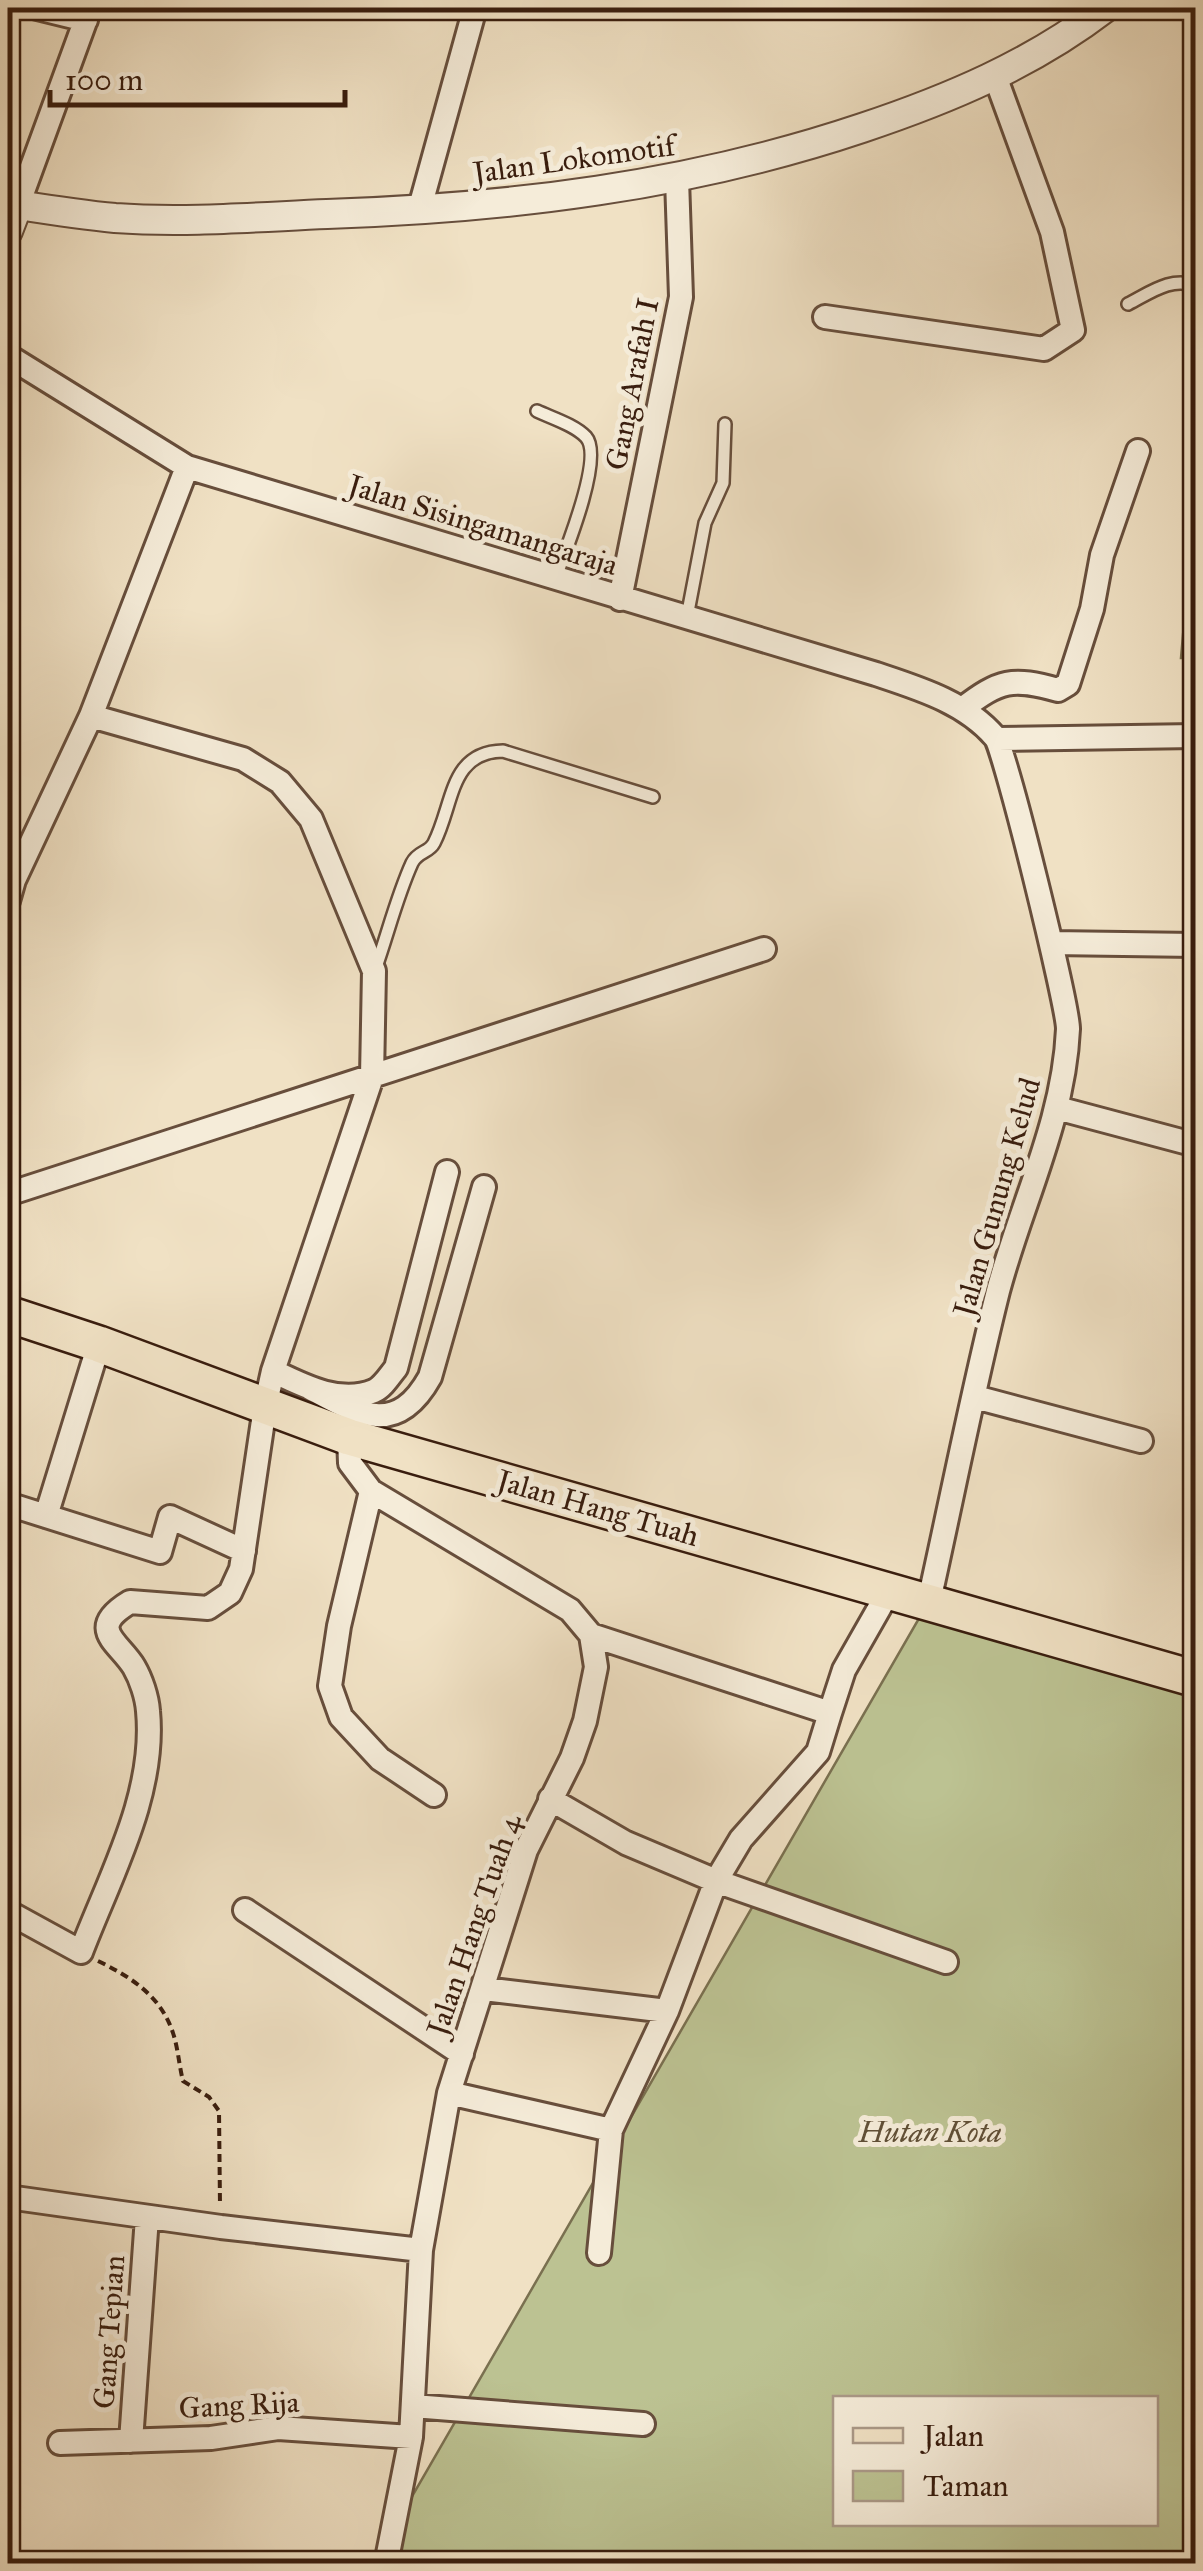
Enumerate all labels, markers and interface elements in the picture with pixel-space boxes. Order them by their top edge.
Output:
scale bar [50,45,345,107]
text: 100 m [65,62,143,98]
street label: Jalan Lokomotif [468,126,682,191]
street label: Gang Arafah I [598,295,666,473]
street label: Jalan Sisingamangaraja [341,466,622,583]
street label: Jalan Gunung Kelud [945,1073,1048,1323]
street label: Jalan Hang Tuah [490,1461,703,1554]
street label: Jalan Hang Tuah 4 [418,1809,529,2043]
park label: Hutan Kota [857,2114,1002,2150]
street label: Gang Tepian [86,2254,132,2410]
street label: Gang Rija [178,2384,300,2426]
legend [833,2396,1158,2526]
text: Jalan [920,2418,984,2454]
text: Taman [923,2468,1009,2504]

